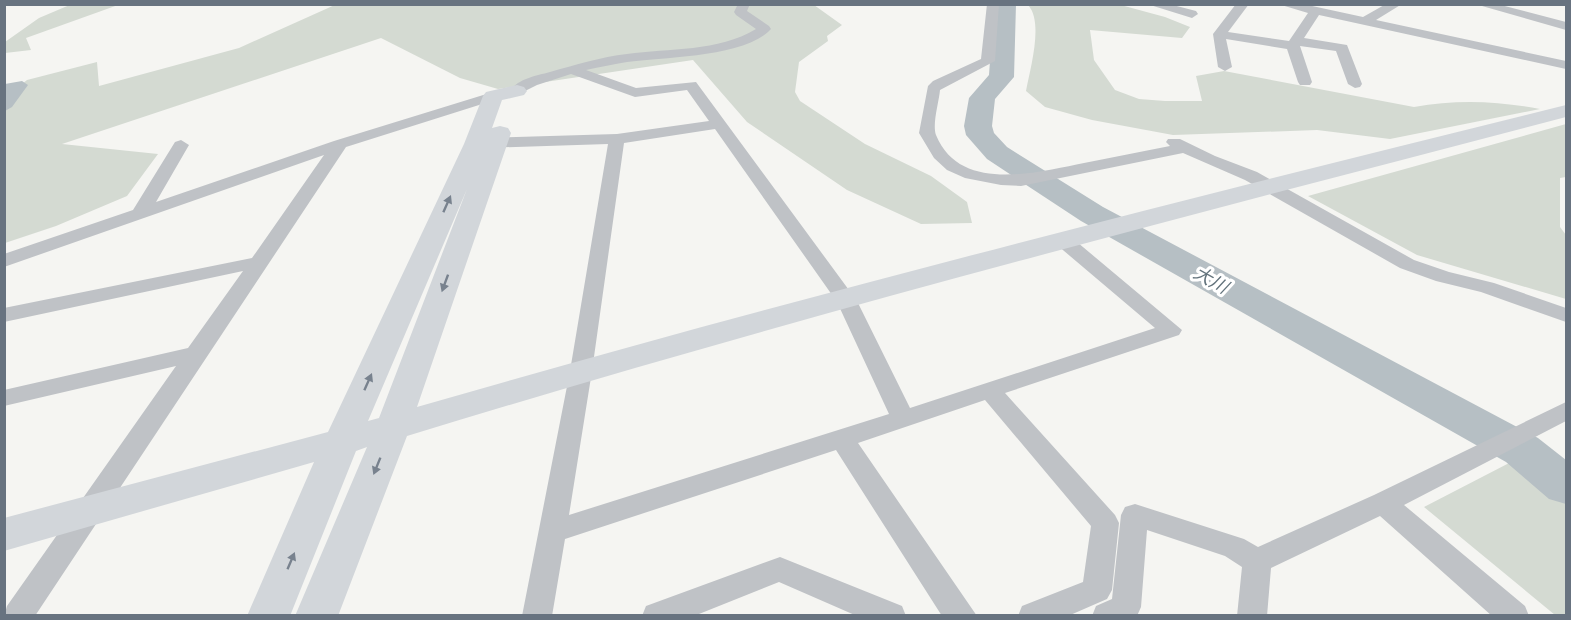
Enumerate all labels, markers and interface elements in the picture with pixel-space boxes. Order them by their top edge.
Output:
one-way arrow [443,196,452,213]
water label: 大川 [1190,262,1234,298]
one-way arrow [439,274,449,292]
one-way arrow [363,374,372,391]
one-way arrow [372,457,381,475]
one-way arrow [286,553,295,570]

